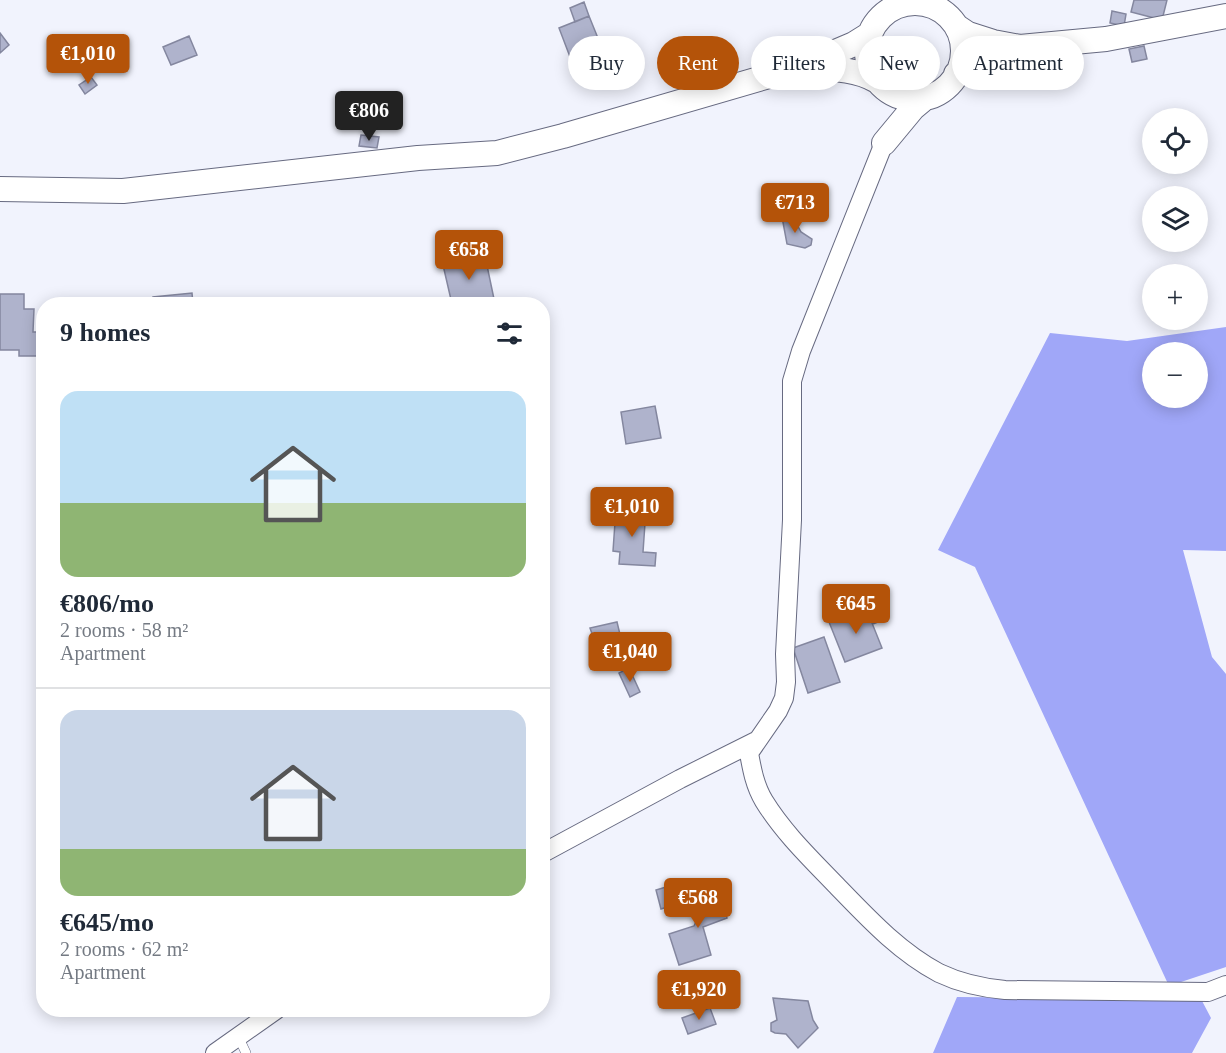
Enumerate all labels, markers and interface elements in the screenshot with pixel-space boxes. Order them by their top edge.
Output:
pin: €1,010 [39,34,137,85]
chip: Buy [568,36,645,90]
chip: Rent [657,36,739,90]
chip: Filters [751,36,846,90]
chip: New [858,36,940,90]
chip: Apartment [952,36,1084,90]
text: €1,010 [61,42,116,64]
pin: €806 [333,91,405,142]
text: €806 [349,99,389,121]
map controls [1142,108,1208,408]
button: locate [1142,108,1208,174]
pin: €713 [759,183,831,234]
button: layers [1142,186,1208,252]
text: €713 [775,191,815,213]
pin: €658 [433,230,505,281]
text: €658 [449,238,489,260]
button: + [1142,264,1208,330]
icon: filters [493,317,526,350]
text: 9 homes [60,318,150,347]
button: − [1142,342,1208,408]
icon: home [239,430,347,538]
pin: €1,010 [583,487,681,538]
text: €1,010 [605,495,660,517]
pin: €645 [820,584,892,635]
text: €806/mo [60,589,154,618]
text: €645 [836,592,876,614]
text: 2 rooms · 58 m² [60,619,188,641]
pin: €1,040 [581,632,679,683]
text: €1,040 [603,640,658,662]
text: Apartment [60,642,146,664]
icon: home [239,749,347,857]
pin: €568 [662,878,734,929]
text: €568 [678,886,718,908]
text: €645/mo [60,908,154,937]
text: 2 rooms · 62 m² [60,938,188,960]
text: Apartment [60,961,146,983]
pin: €1,920 [650,970,748,1021]
text: €1,920 [672,978,727,1000]

